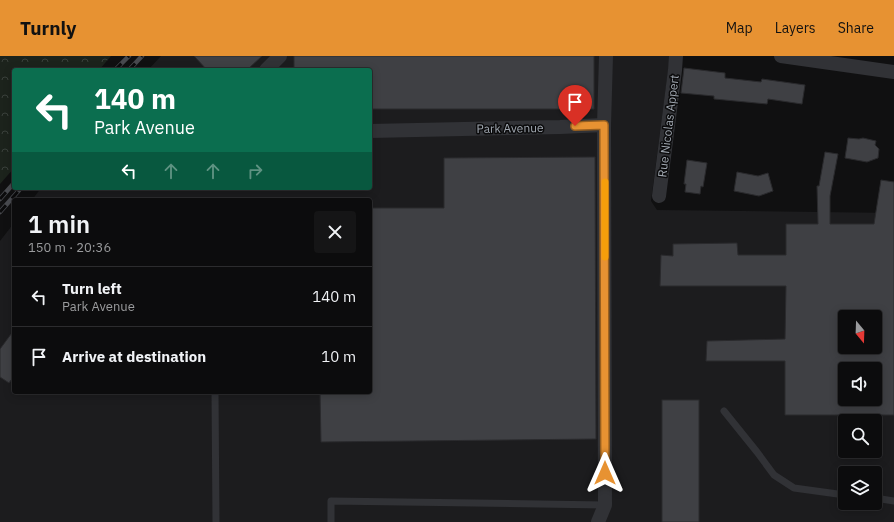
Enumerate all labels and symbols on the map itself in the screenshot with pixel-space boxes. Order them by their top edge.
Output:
street label: Rue Nicolas Appert [654,74,682,178]
pin [558,85,592,126]
street label: Park Avenue [476,120,544,136]
north arrow [838,310,882,354]
position arrow [584,452,626,494]

